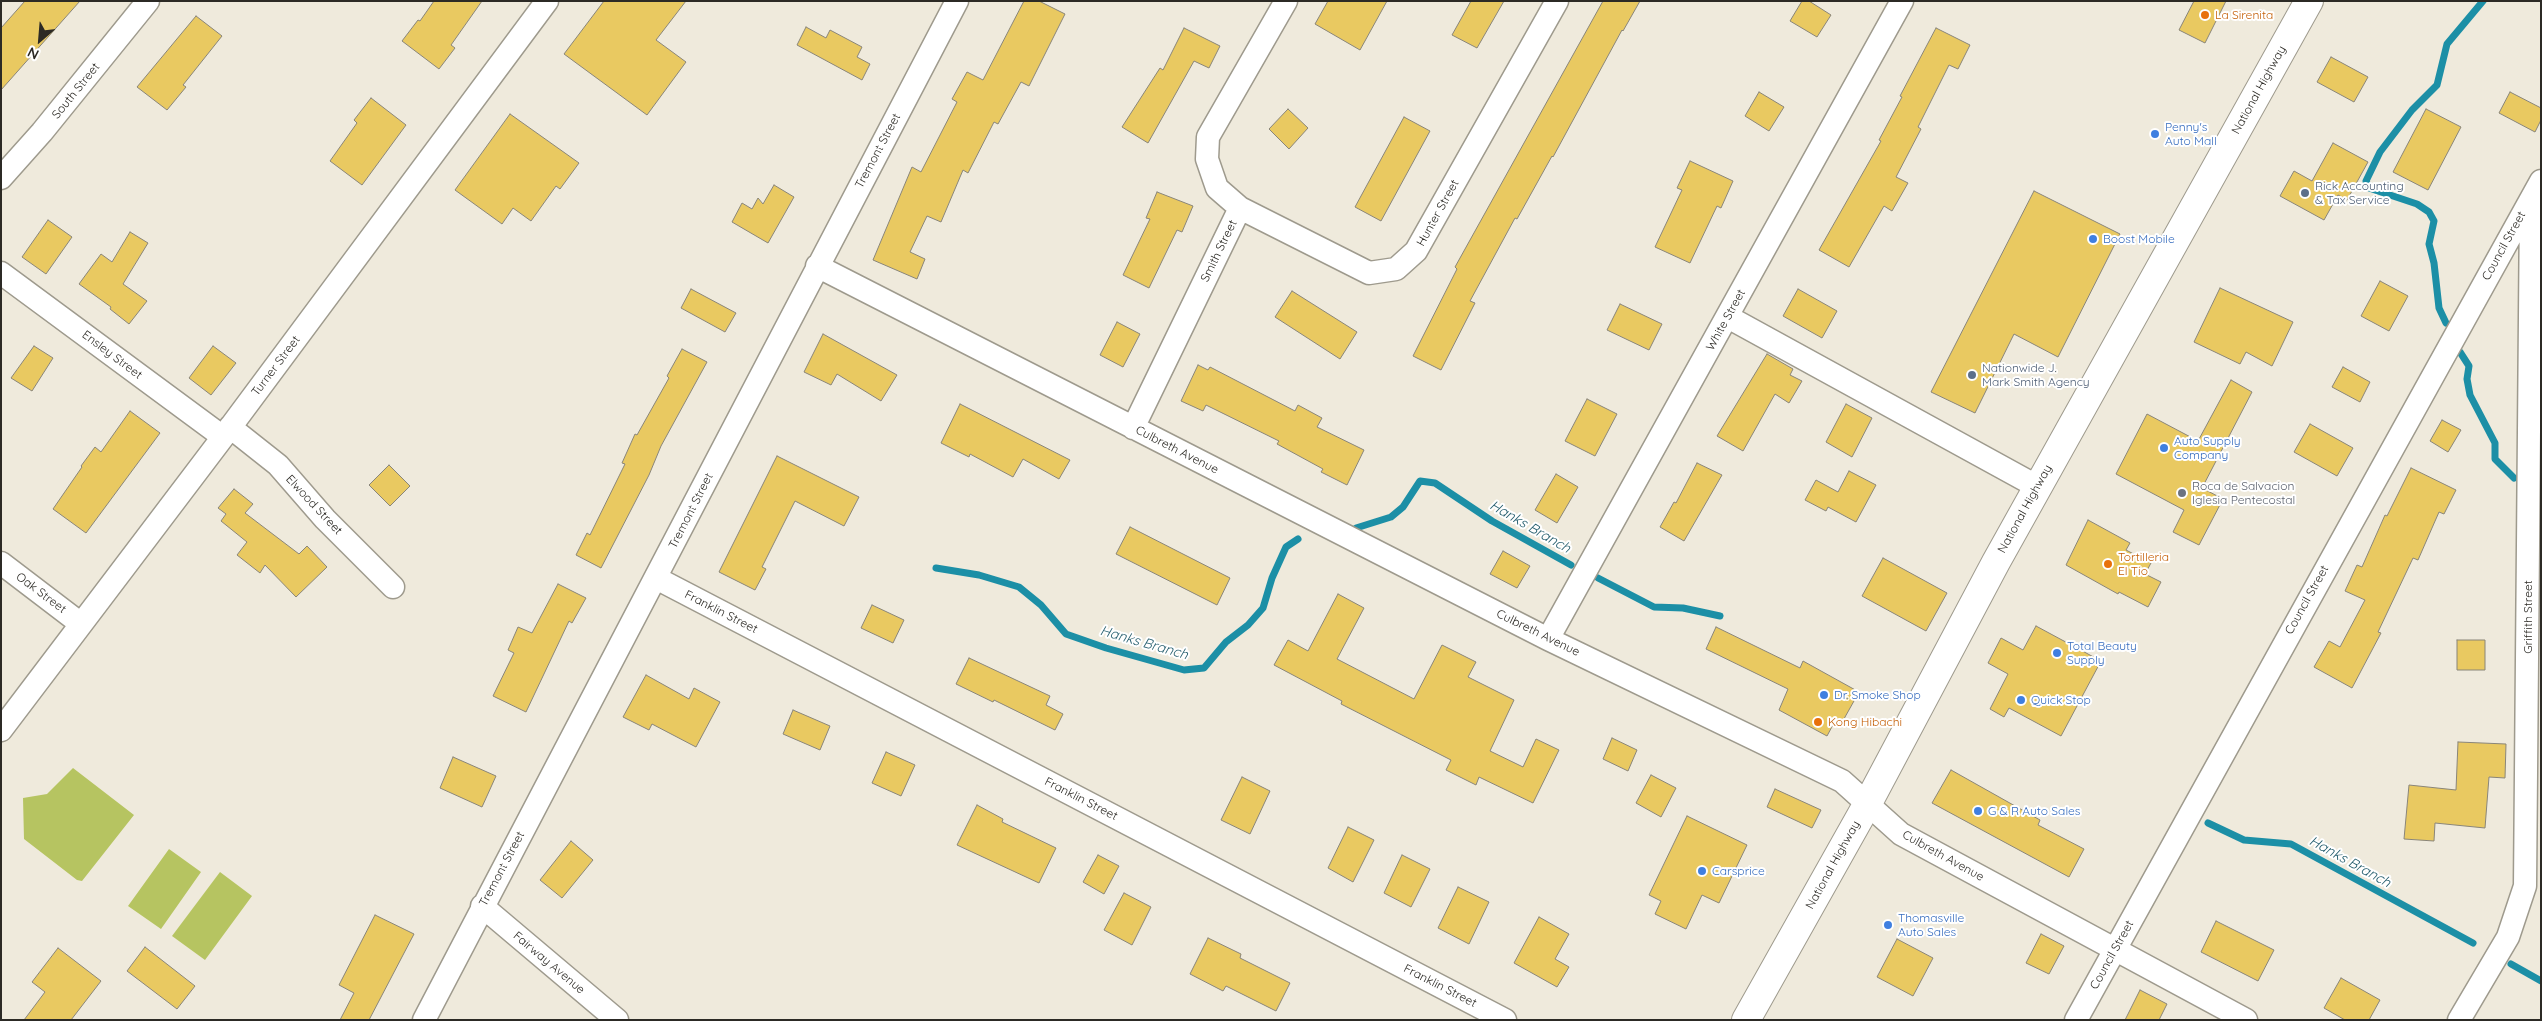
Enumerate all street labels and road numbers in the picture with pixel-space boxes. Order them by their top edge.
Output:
street label: National Highway [2229,43,2289,137]
street label: South Street [49,60,103,122]
street label: Tremont Street [852,111,904,191]
street label: Hunter Street [1414,177,1462,249]
street label: Council Street [2479,209,2529,283]
street label: Smith Street [1198,218,1240,284]
street label: White Street [1703,287,1749,353]
street label: Ensley Street [79,328,145,382]
street label: Turner Street [249,333,303,399]
street label: Culbreth Avenue [1133,423,1221,477]
street label: National Highway [1995,462,2055,556]
street label: Tremont Street [666,471,716,551]
street label: Elwood Street [283,472,345,538]
street label: Council Street [2282,563,2332,637]
street label: Oak Street [13,570,69,616]
street label: Griffith Street [2521,580,2535,654]
street label: Franklin Street [682,587,760,637]
street label: Culbreth Avenue [1494,607,1582,659]
street label: Franklin Street [1042,774,1120,824]
street label: National Highway [1803,818,1863,912]
street label: Culbreth Avenue [1900,828,1986,884]
street label: Tremont Street [476,829,528,909]
street label: Council Street [2087,918,2137,992]
street label: Fairway Avenue [510,929,588,997]
street label: Franklin Street [1401,961,1479,1011]

